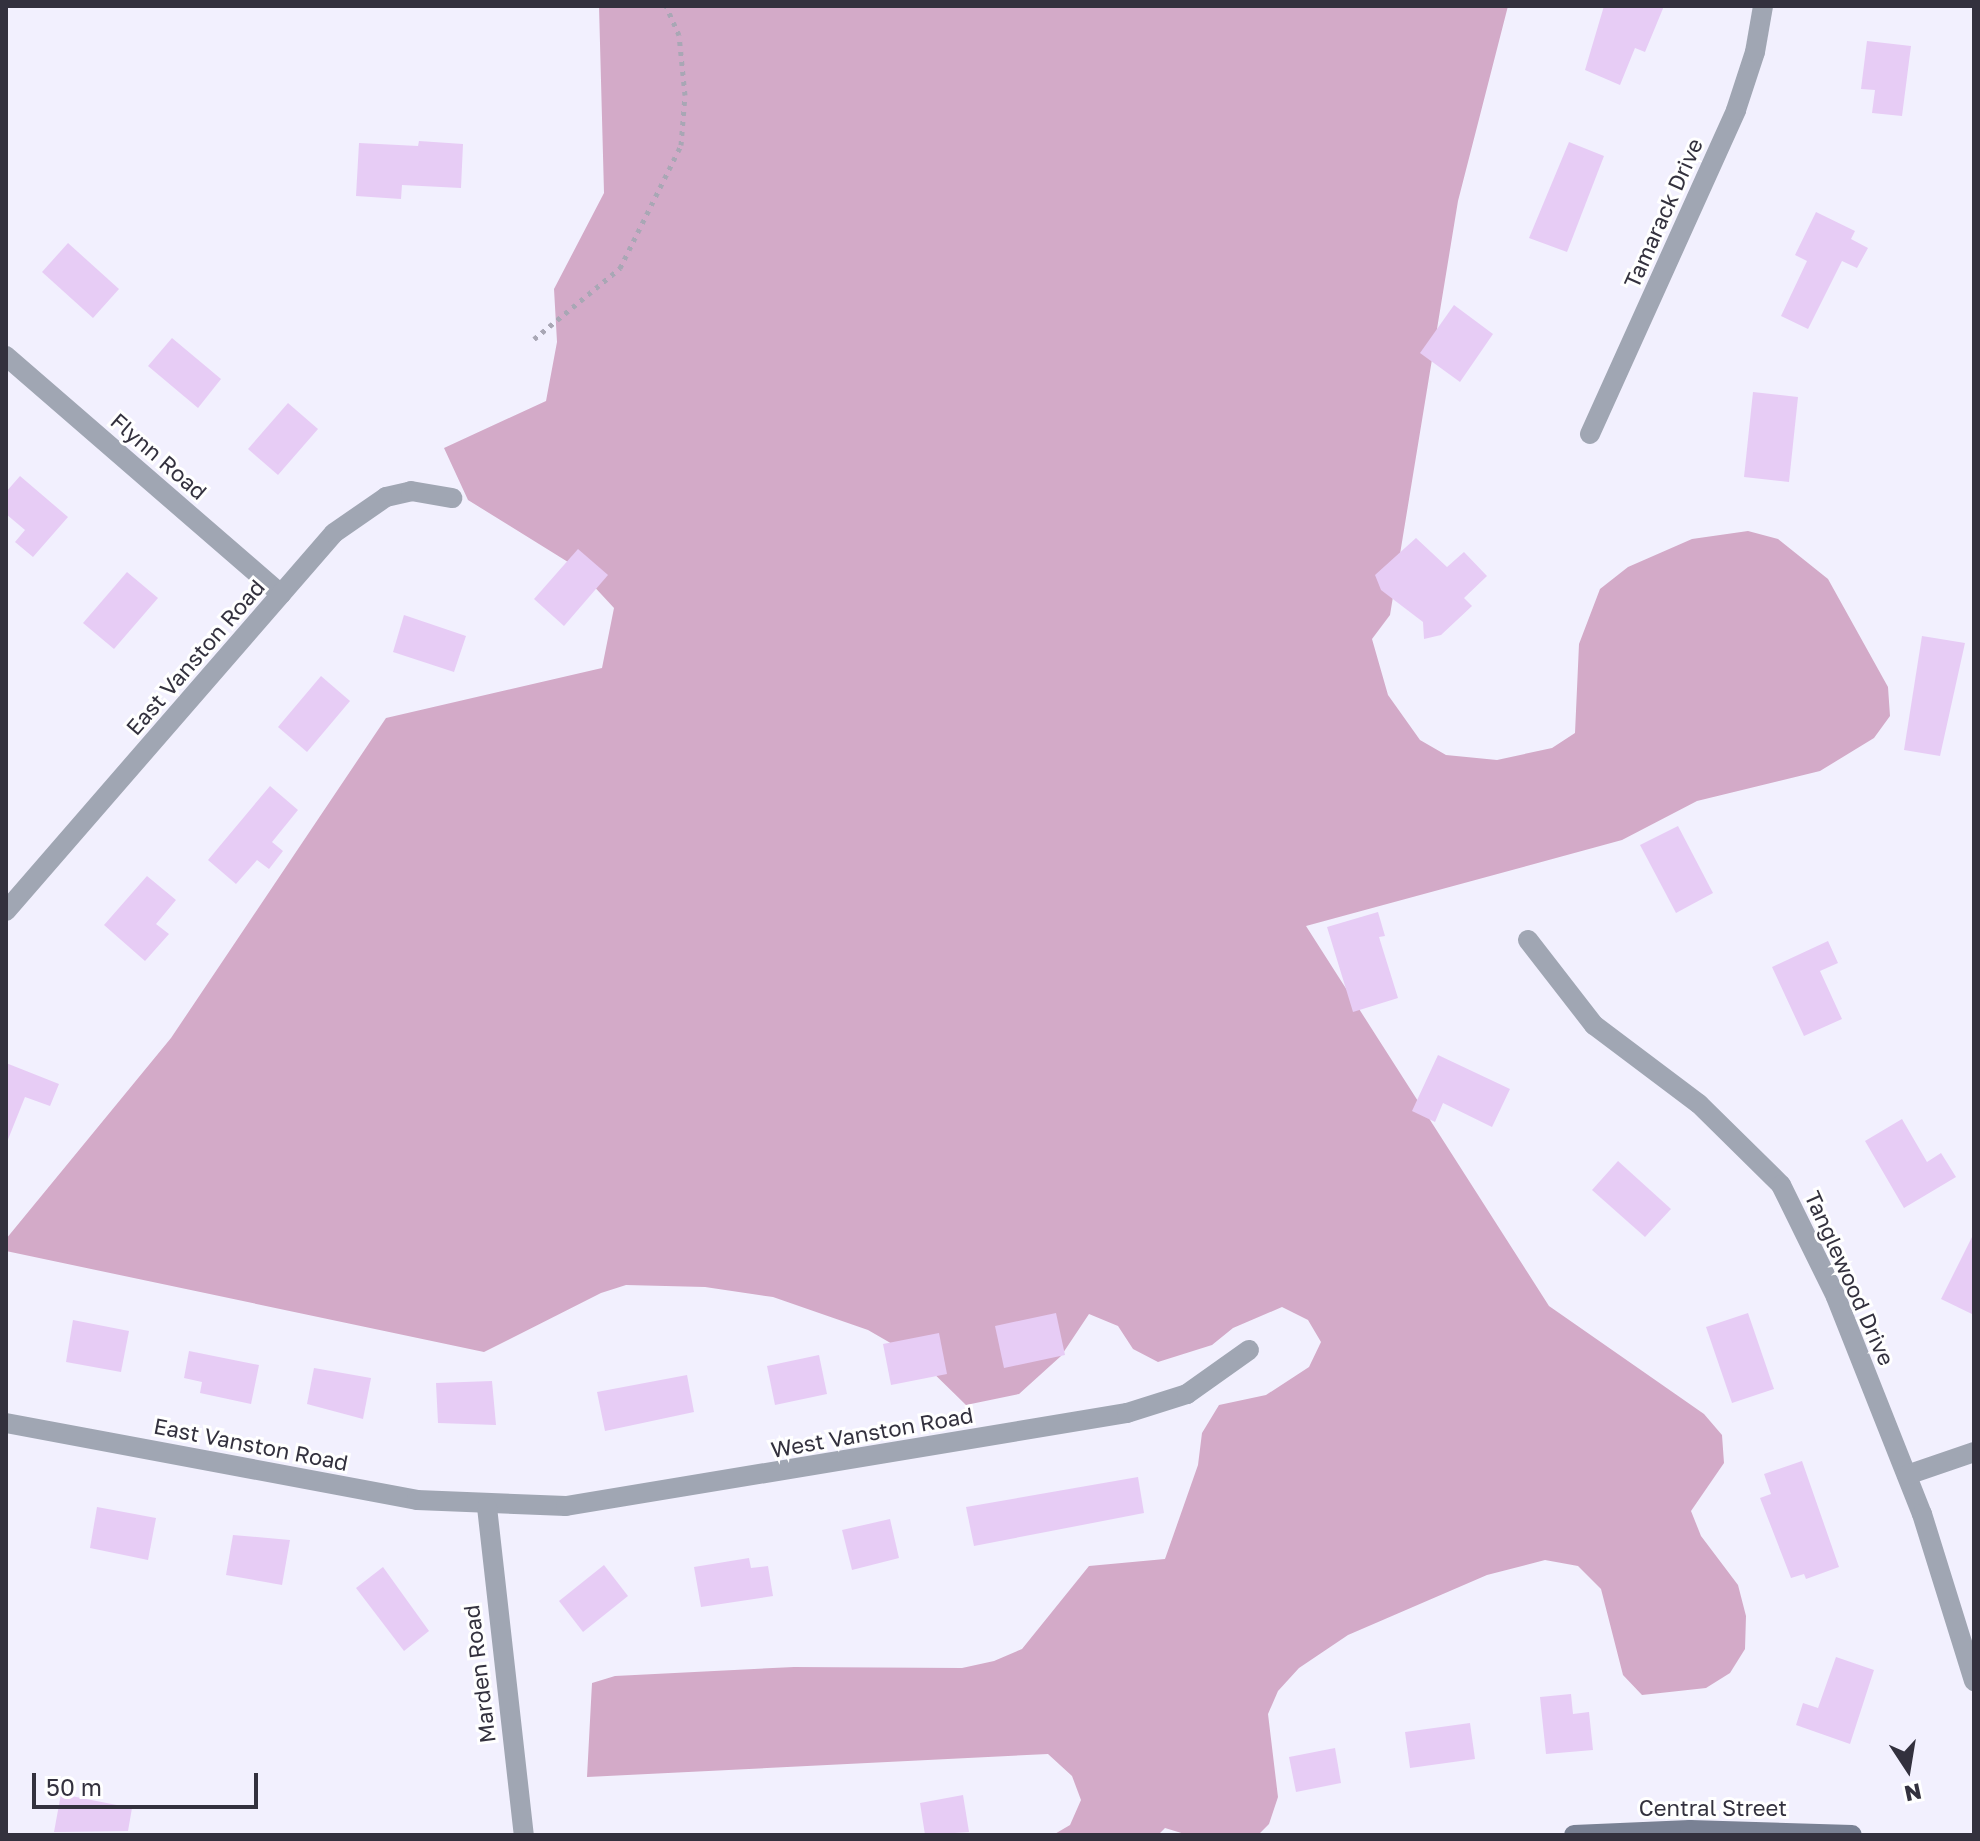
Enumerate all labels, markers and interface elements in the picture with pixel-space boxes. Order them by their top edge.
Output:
street label: Tamarack Drive [1618,134,1708,292]
street label: Flynn Road [106,407,212,505]
street label: East Vanston Road [120,574,270,740]
street label: Tanglewood Drive [1800,1187,1900,1369]
street label: West Vanston Road [769,1401,975,1463]
street label: East Vanston Road [152,1412,350,1476]
street label: Marden Road [457,1603,501,1745]
north arrow [1868,1729,1948,1809]
scale bar [36,1757,262,1807]
text: 50 m [46,1772,102,1801]
text: N [1902,1778,1924,1808]
street label: Central Street [1639,1795,1787,1821]

